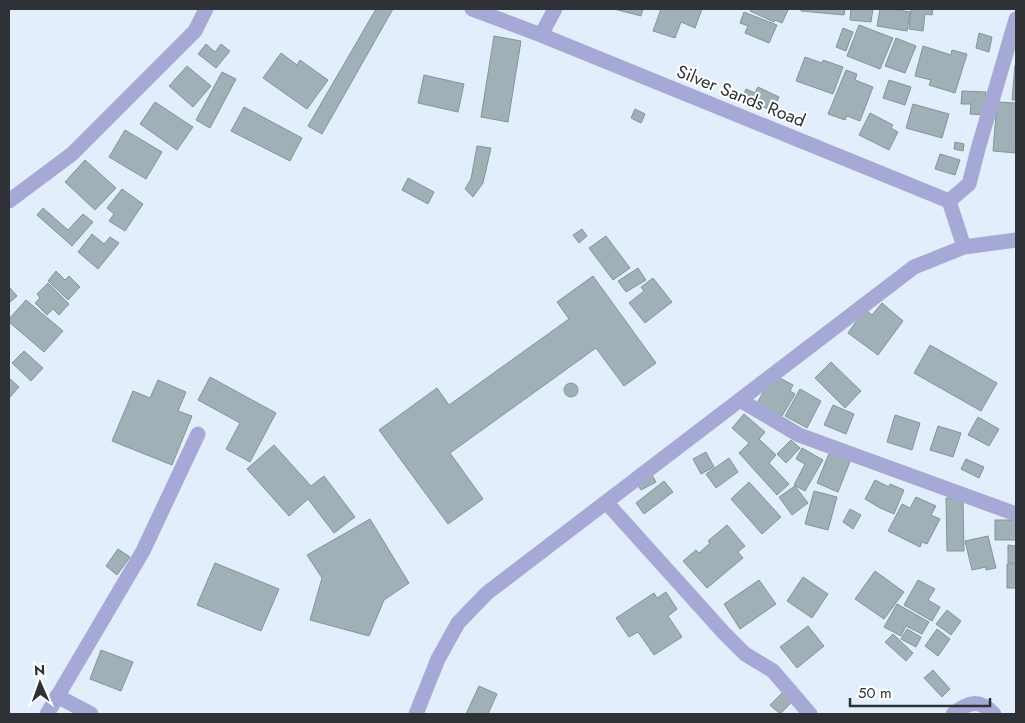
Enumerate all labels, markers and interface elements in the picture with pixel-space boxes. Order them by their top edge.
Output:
street label: Silver Sands Road [673,58,809,134]
north arrow [15,658,65,708]
text: N [34,660,45,680]
scale bar [850,676,990,708]
text: 50 m [858,682,892,704]

